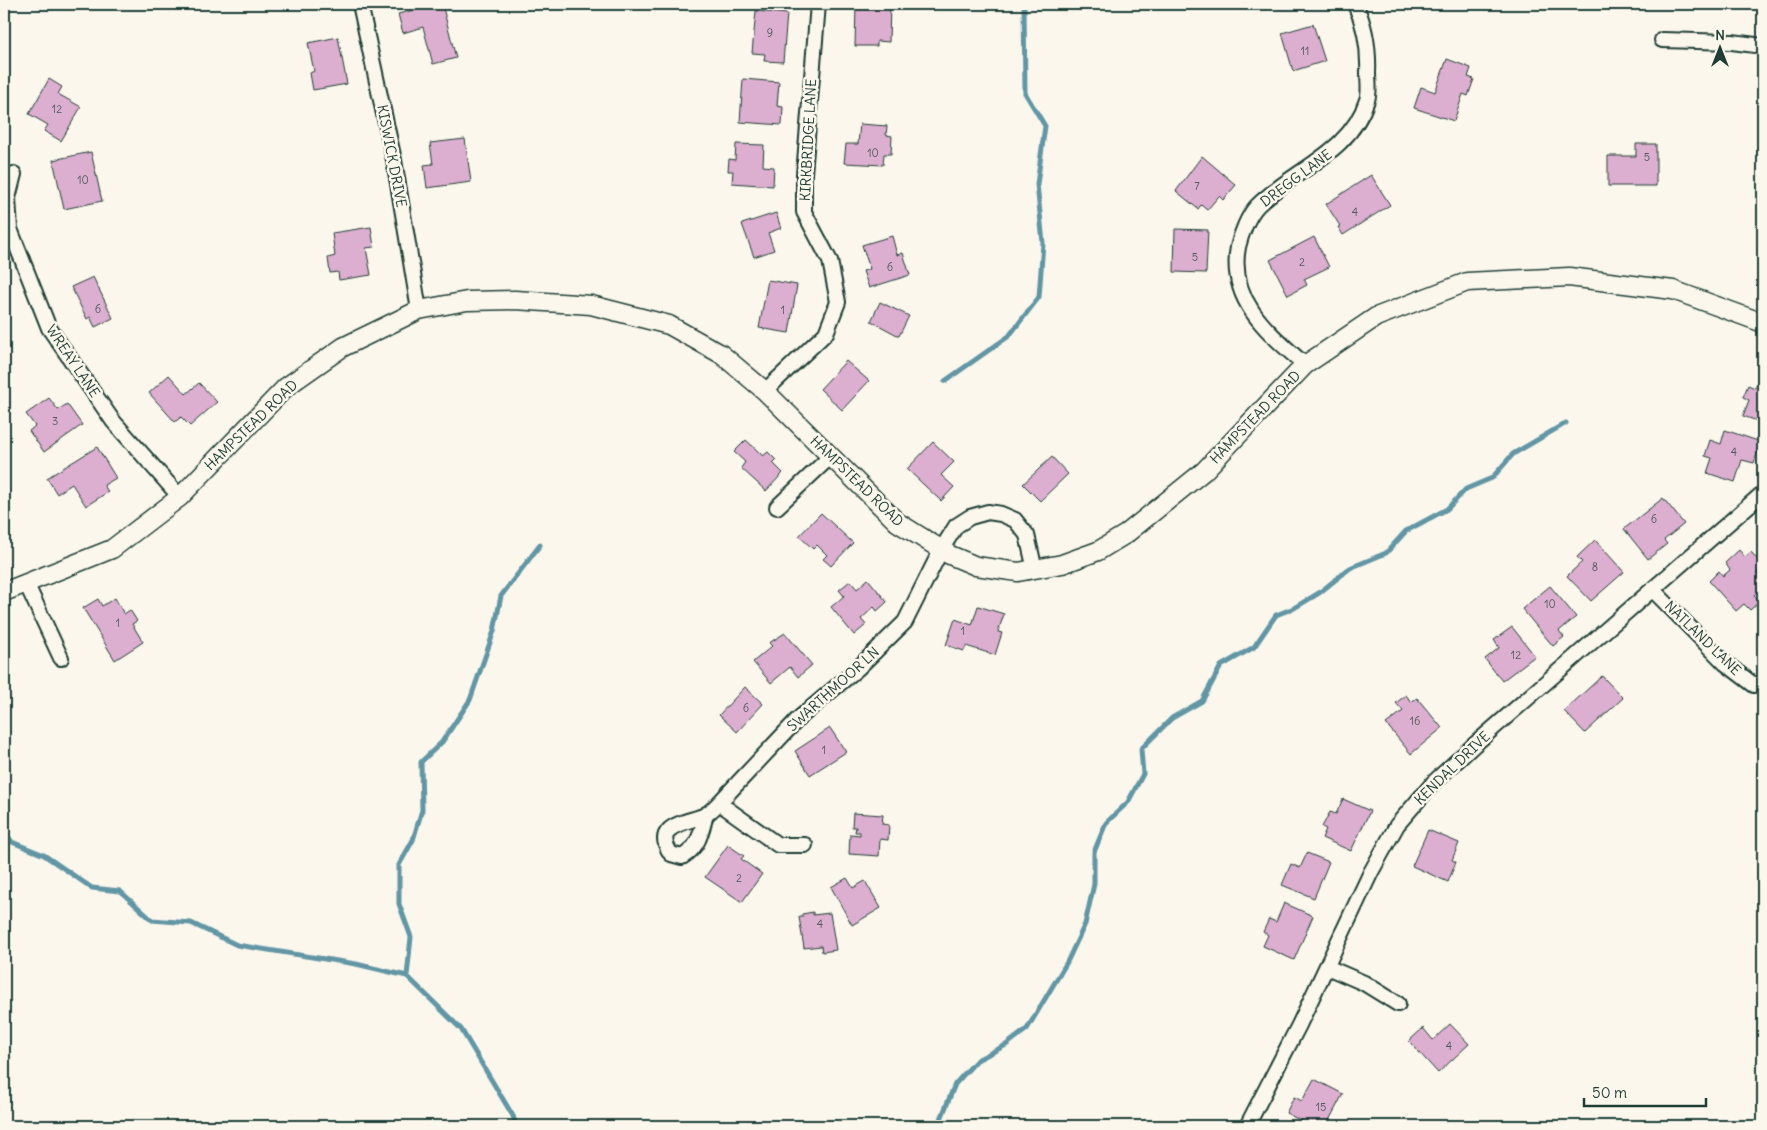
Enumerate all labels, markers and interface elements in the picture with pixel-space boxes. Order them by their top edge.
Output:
north arrow [1694,22,1744,72]
house number: 9 [767,26,773,40]
text: N [1715,26,1725,44]
house number: 11 [1301,44,1309,58]
street label: KIRKBRIDGE LANE [796,78,820,202]
house number: 12 [52,102,62,116]
street label: KISWICK DRIVE [373,103,411,209]
street label: DREGG LANE [1257,145,1335,211]
house number: 10 [867,146,879,160]
house number: 5 [1644,150,1650,164]
house number: 10 [77,173,89,187]
house number: 7 [1194,179,1200,193]
house number: 4 [1352,205,1358,219]
house number: 5 [1192,250,1198,264]
house number: 2 [1299,255,1305,269]
house number: 6 [887,260,893,274]
house number: 6 [95,302,101,316]
house number: 1 [781,303,785,317]
street label: WREAY LANE [42,321,104,401]
street label: HAMPSTEAD ROAD [1206,366,1304,467]
street label: HAMPSTEAD ROAD [201,376,302,474]
house number: 3 [52,414,58,428]
street label: HAMPSTEAD ROAD [807,432,908,530]
house number: 4 [1731,445,1737,459]
house number: 6 [1651,512,1657,526]
house number: 8 [1592,560,1598,574]
house number: 10 [1544,597,1556,611]
street label: NATLAND LANE [1661,597,1745,679]
house number: 1 [116,616,120,630]
house number: 1 [961,624,965,638]
street label: SWARTHMOOR LN [783,643,883,735]
house number: 12 [1511,648,1521,662]
house number: 6 [743,701,749,715]
house number: 16 [1410,714,1420,728]
street label: KENDAL DRIVE [1410,727,1494,809]
house number: 1 [822,743,826,757]
house number: 2 [736,871,742,885]
house number: 4 [817,917,823,931]
house number: 4 [1446,1039,1452,1053]
scale bar [1584,1075,1707,1107]
text: 50 m [1592,1083,1627,1102]
house number: 15 [1316,1100,1326,1114]

